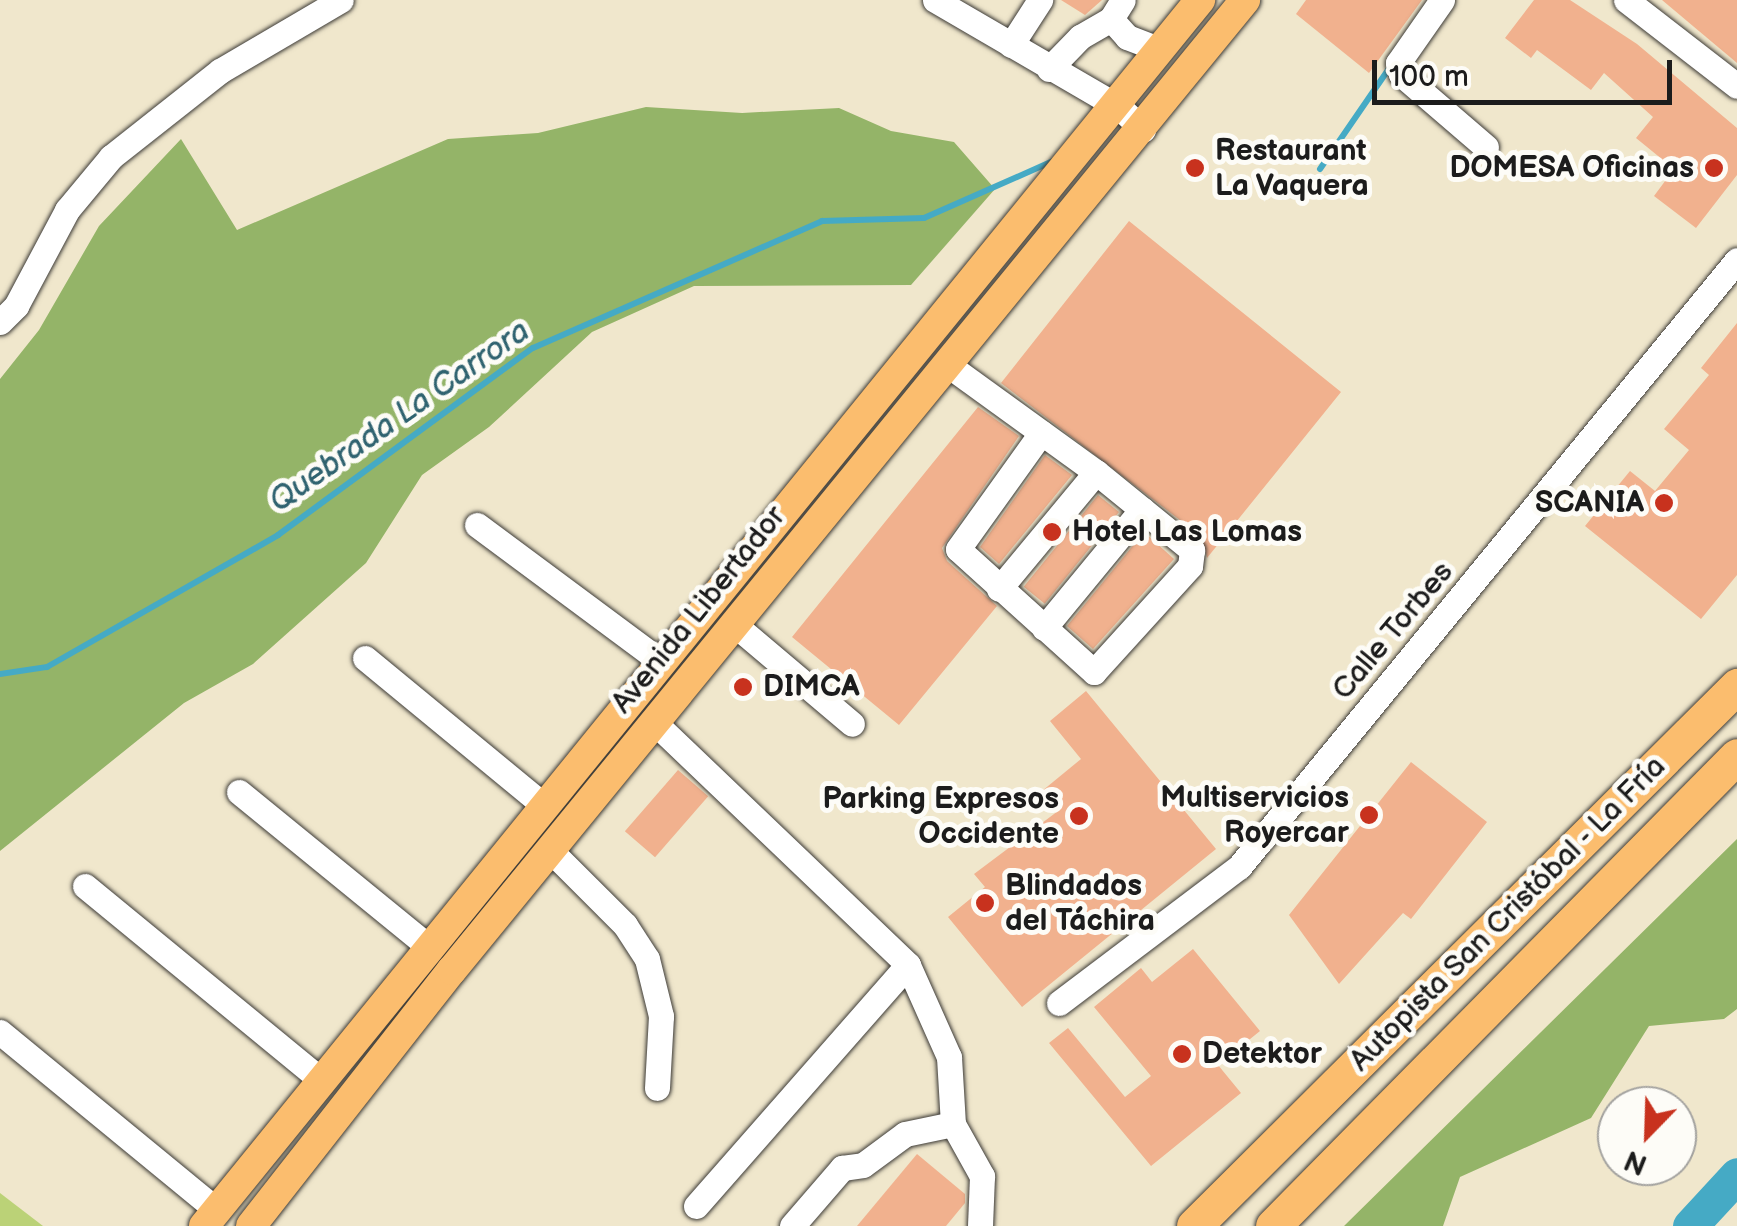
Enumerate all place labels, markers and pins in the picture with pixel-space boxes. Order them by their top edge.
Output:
place label: Restaurant La Vaquera [1215,133,1370,204]
place label: DOMESA Oficinas [1450,150,1694,186]
marker: Restaurant La Vaquera [1184,157,1206,179]
marker: DOMESA Oficinas [1703,157,1725,179]
place label: SCANIA [1535,485,1644,521]
marker: SCANIA [1653,492,1675,514]
place label: Hotel Las Lomas [1072,514,1302,550]
marker: Hotel Las Lomas [1041,521,1063,543]
place label: DIMCA [763,669,860,705]
marker: DIMCA [732,676,754,698]
place label: Multiservicios Royercar [1160,780,1349,850]
place label: Parking Expresos Occidente [822,781,1059,852]
marker: Multiservicios Royercar [1358,804,1380,826]
marker: Parking Expresos Occidente [1068,805,1090,827]
place label: Blindados del Táchira [1005,868,1155,938]
marker: Blindados del Táchira [974,892,996,914]
place label: Detektor [1202,1036,1322,1072]
marker: Detektor [1171,1043,1193,1065]

